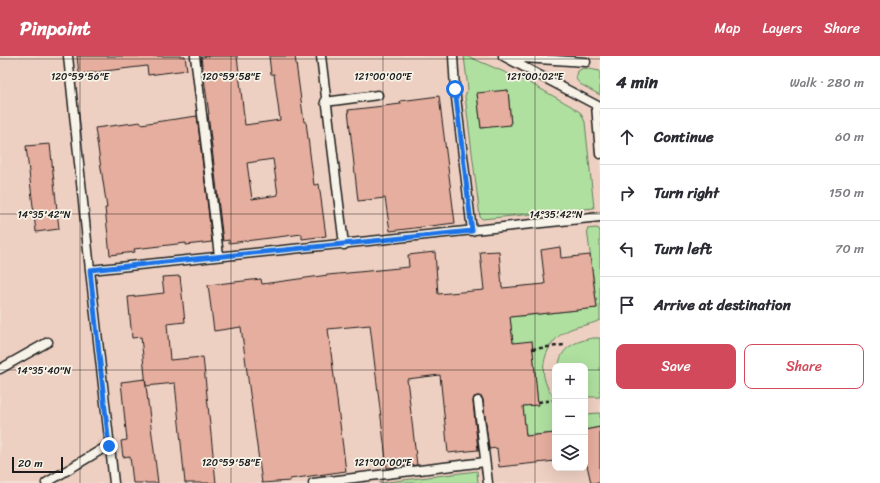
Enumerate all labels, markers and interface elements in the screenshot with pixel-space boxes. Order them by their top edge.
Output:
text: Pinpoint [20,12,91,45]
text: Map [715,16,740,41]
text: Layers [762,16,802,41]
text: Share [824,16,860,41]
text: 4 min [616,67,658,97]
text: 120°59'56"E [51,68,111,86]
text: 120°59'58"E [202,68,262,86]
text: 121°00'00"E [354,68,413,86]
text: 121°00'02"E [507,68,565,86]
text: Walk · 280 m [790,71,864,94]
route start [446,80,464,98]
text: Continue [654,124,714,150]
text: 60 m [835,125,864,148]
icon: ahead [616,126,638,148]
text: Turn right [654,180,719,206]
text: 150 m [829,181,864,204]
icon: right [616,182,638,204]
text: 14°35'42"N [17,206,71,224]
text: 14°35'42"N [529,206,583,224]
text: Turn left [654,236,712,262]
text: 70 m [835,237,864,260]
icon: left [616,238,638,260]
text: Arrive at destination [654,292,791,318]
icon: arrive [616,294,638,316]
button: Save [616,344,736,389]
button: Share [744,344,864,389]
text: 14°35'40"N [17,362,71,380]
map controls [552,363,588,471]
button: + [552,363,588,399]
button: − [552,399,588,435]
button: layers [552,435,588,471]
route end [100,437,118,455]
text: 20 m [18,454,43,473]
text: 120°59'58"E [202,454,262,472]
text: 121°00'00"E [354,454,413,472]
scale bar [12,455,63,474]

